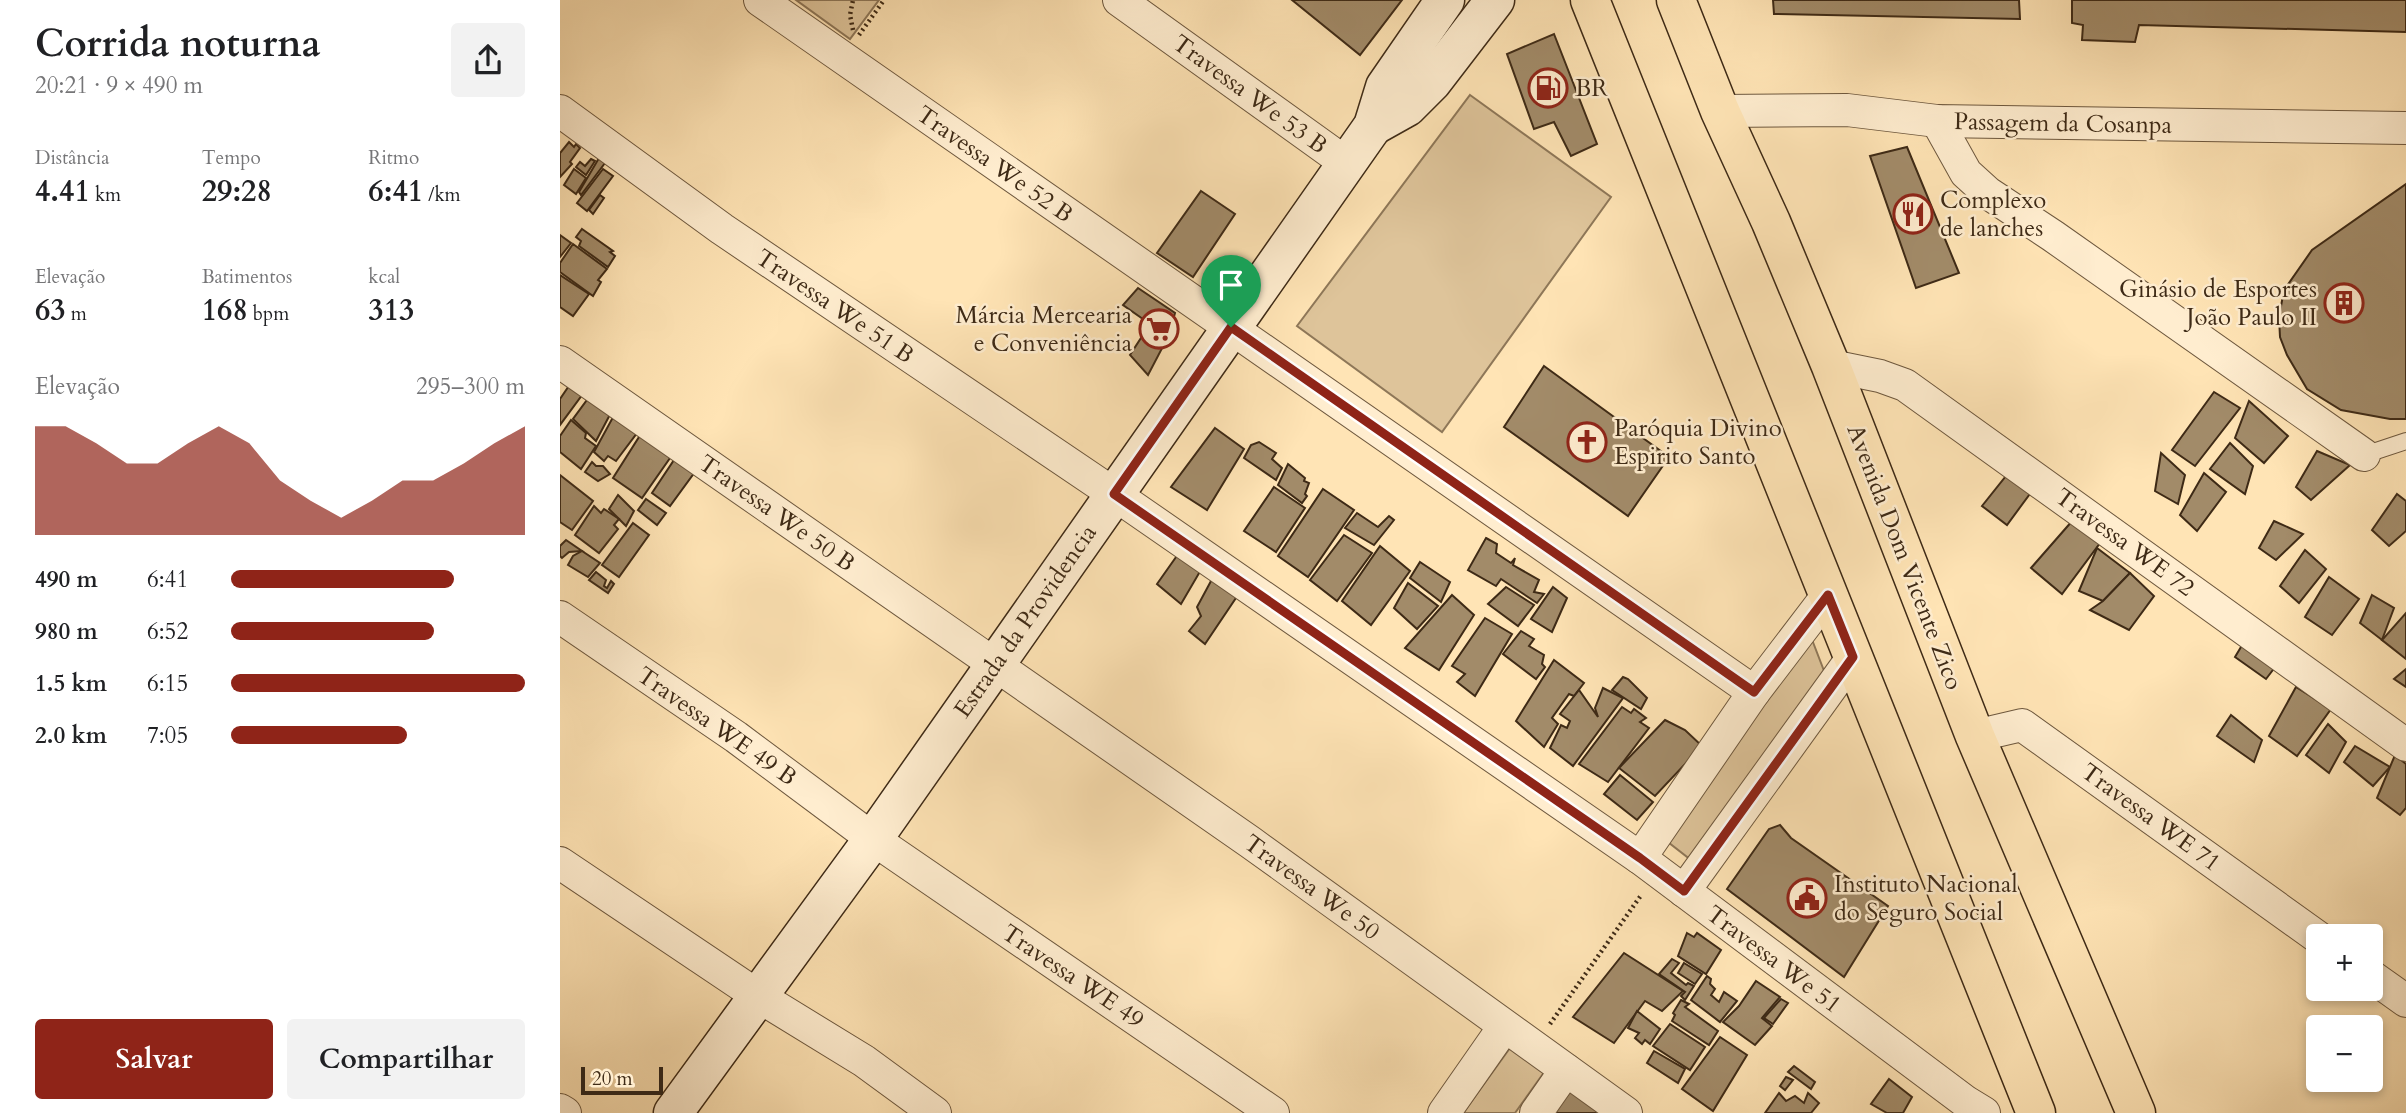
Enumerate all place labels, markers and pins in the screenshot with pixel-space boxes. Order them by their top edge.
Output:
fuel station icon: BR [1527,67,1569,109]
place label: BR [1575,72,1608,105]
place label: Complexo de lanches [1940,184,2046,245]
restaurant icon: Complexo de lanches [1892,193,1934,235]
pin [1201,255,1261,327]
place label: Ginásio de Esportes João Paulo II [2119,273,2317,334]
building icon: Ginásio de Esportes João Paulo II [2323,282,2365,324]
place label: Márcia Mercearia e Conveniência [955,299,1133,360]
supermarket icon: Márcia Mercearia e Conveniência [1138,308,1180,350]
place label: Paróquia Divino Espirito Santo [1614,412,1782,473]
church icon: Paróquia Divino Espirito Santo [1566,421,1608,463]
place label: Instituto Nacional do Seguro Social [1834,868,2018,929]
public building icon: Instituto Nacional do Seguro Social [1786,877,1828,919]

